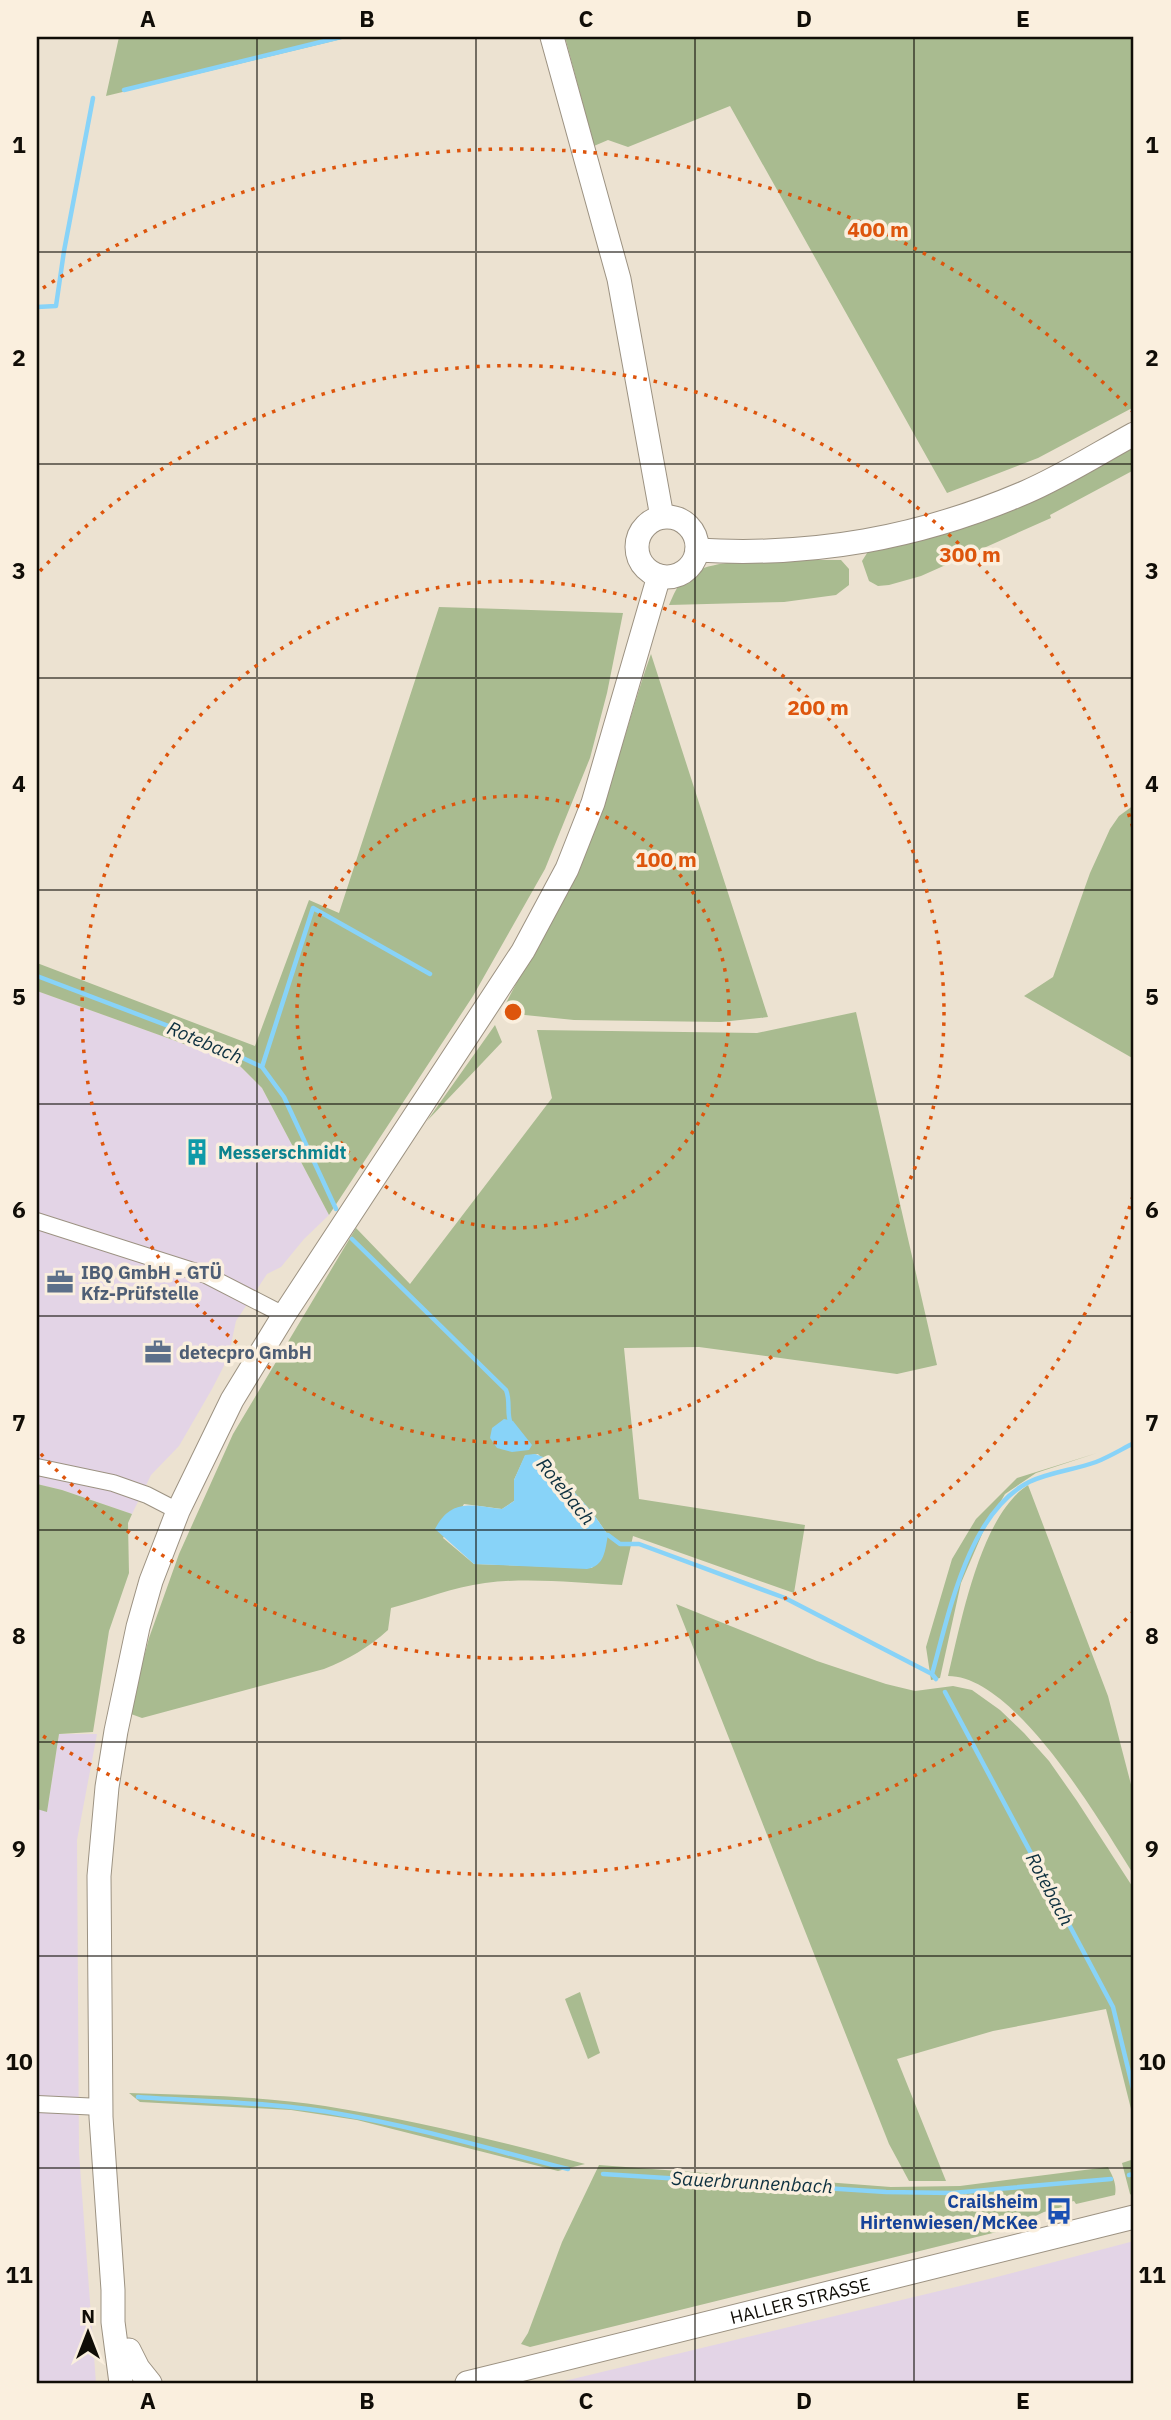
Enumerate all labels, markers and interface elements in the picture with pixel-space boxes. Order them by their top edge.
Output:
text: A [140,3,156,33]
text: B [359,3,375,33]
text: C [579,3,594,33]
text: D [796,3,812,33]
text: E [1016,3,1030,33]
text: 1 [12,129,26,159]
text: 1 [1145,129,1159,159]
text: 400 m [847,215,909,243]
text: 2 [12,342,26,372]
text: 2 [1145,342,1159,372]
text: 300 m [939,540,1001,568]
text: 3 [12,555,26,585]
text: 3 [1145,555,1159,585]
text: 200 m [787,693,849,721]
text: 4 [12,768,26,798]
text: 4 [1145,768,1159,798]
text: 100 m [635,845,697,873]
text: 5 [12,981,26,1011]
text: 5 [1145,981,1159,1011]
centre of rings [501,1000,525,1024]
water label: Rotebach [164,1015,246,1069]
building icon: Messerschmidt [182,1137,212,1167]
place label: Messerschmidt [218,1141,347,1164]
text: 6 [12,1194,26,1224]
text: 6 [1145,1194,1159,1224]
place label: IBQ GmbH - GTÜ Kfz-Prüfstelle [81,1261,222,1305]
office icon: IBQ GmbH - GTÜ Kfz-Prüfstelle [45,1267,75,1297]
office icon: detecpro GmbH [143,1337,173,1367]
place label: detecpro GmbH [179,1341,312,1364]
text: 7 [12,1407,26,1437]
text: 7 [1145,1407,1159,1437]
water label: Rotebach [532,1453,600,1529]
text: 8 [12,1620,26,1650]
text: 8 [1145,1620,1159,1650]
text: 9 [12,1833,26,1863]
text: 9 [1145,1833,1159,1863]
water label: Rotebach [1021,1848,1079,1930]
text: 10 [5,2046,33,2076]
text: 10 [1138,2046,1166,2076]
water label: Sauerbrunnenbach [671,2166,833,2198]
place label: Crailsheim Hirtenwiesen/McKee [860,2190,1038,2234]
bus stop icon: Crailsheim Hirtenwiesen/McKee [1044,2196,1074,2226]
text: 11 [5,2259,33,2289]
text: 11 [1138,2259,1166,2289]
street label: HALLER STRASSE [727,2272,872,2329]
north arrow [52,2298,122,2368]
text: N [81,2304,95,2328]
text: A [140,2385,156,2415]
text: B [359,2385,375,2415]
text: C [579,2385,594,2415]
text: D [796,2385,812,2415]
text: E [1016,2385,1030,2415]

